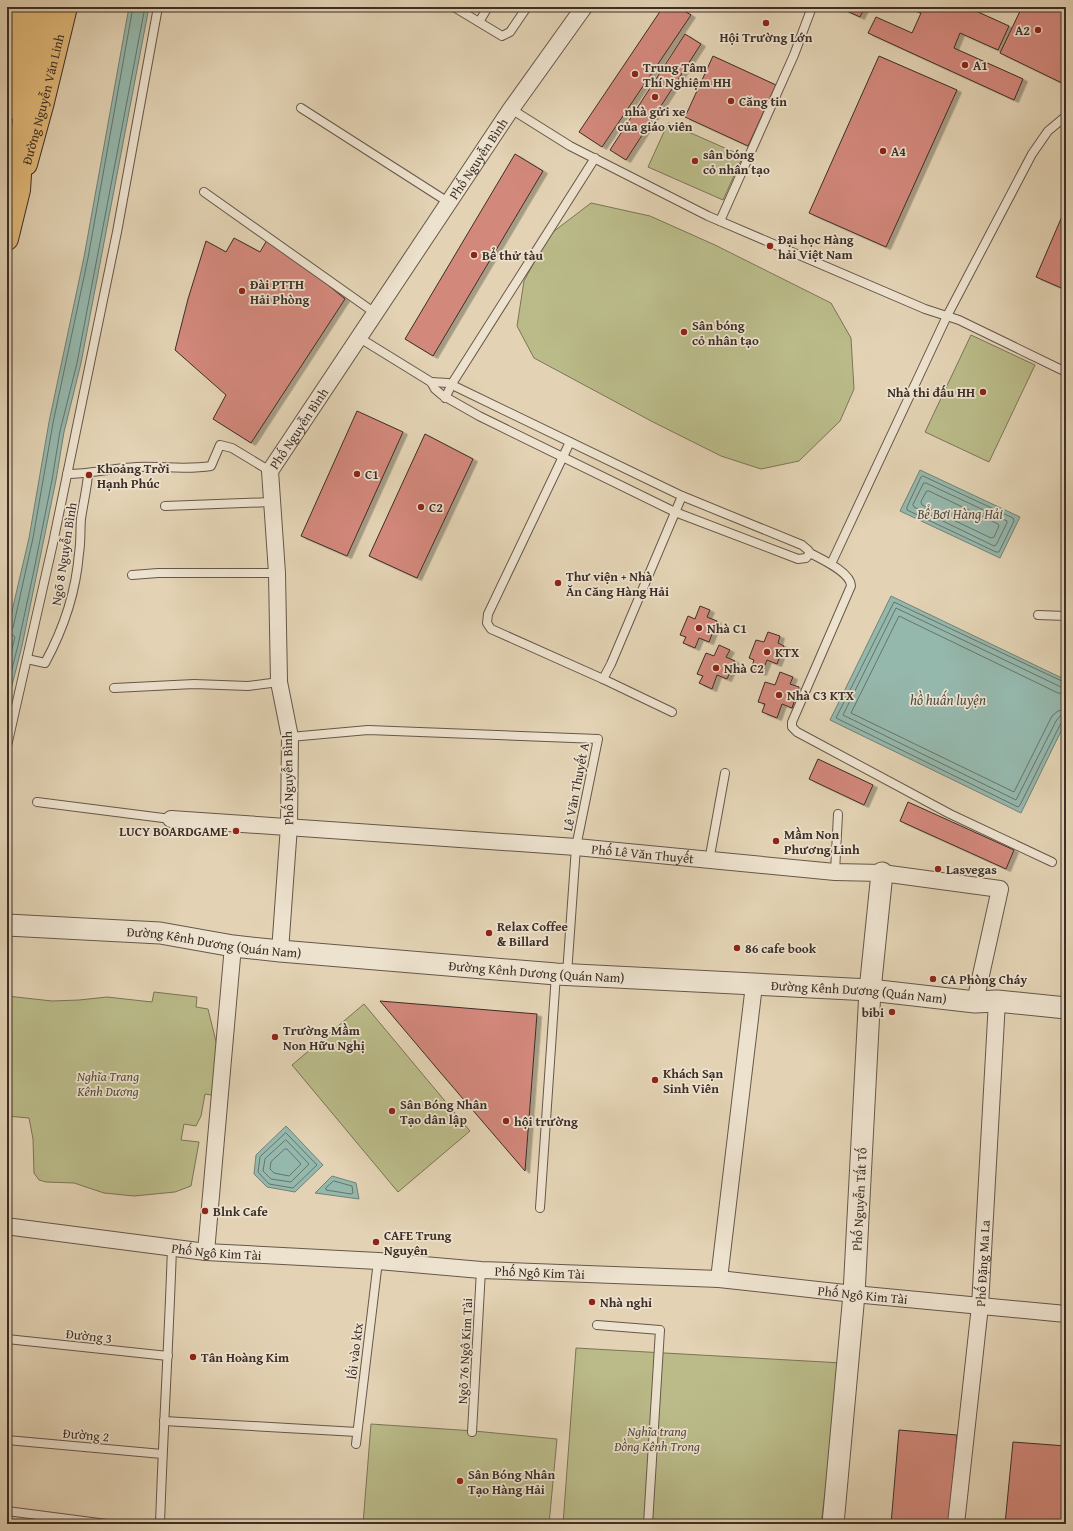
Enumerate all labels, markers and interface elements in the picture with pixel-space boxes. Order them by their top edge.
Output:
marker: Hội Trường Lớn [761,18,771,28]
place label: A2 [1015,21,1030,40]
marker: A2 [1033,25,1043,35]
place label: Hội Trường Lớn [719,28,813,47]
street label: Đường Nguyễn Văn Linh [17,31,69,167]
place label: A1 [973,56,988,75]
place label: Trung Tâm Thí Nghiệm HH [643,58,731,92]
marker: A1 [960,60,970,70]
marker: Trung Tâm Thí Nghiệm HH [630,69,640,79]
marker: nhà gửi xe của giáo viên [650,92,660,102]
place label: Căng tin [739,92,787,111]
marker: Căng tin [726,96,736,106]
place label: nhà gửi xe của giáo viên [617,102,693,136]
street label: Phố Nguyễn Bình [444,114,512,203]
place label: A4 [891,142,906,161]
place label: sân bóng cỏ nhân tạo [703,145,770,179]
marker: A4 [878,146,888,156]
marker: sân bóng cỏ nhân tạo [690,156,700,166]
place label: Đại học Hàng hải Việt Nam [778,230,854,264]
marker: Đại học Hàng hải Việt Nam [765,241,775,251]
place label: Bể thử tàu [482,246,543,265]
marker: Bể thử tàu [469,250,479,260]
place label: Đài PTTH Hải Phòng [250,275,309,309]
marker: Đài PTTH Hải Phòng [237,286,247,296]
place label: Sân bóng cỏ nhân tạo [692,316,759,350]
marker: Sân bóng cỏ nhân tạo [679,327,689,337]
street label: Phố Nguyễn Bình [264,383,333,473]
place label: Nhà thi đấu HH [887,383,975,402]
marker: Nhà thi đấu HH [978,387,988,397]
place label: Khoảng Trời Hạnh Phúc [97,459,169,493]
place label: C1 [365,465,379,484]
marker: C1 [352,469,362,479]
marker: Khoảng Trời Hạnh Phúc [84,470,94,480]
place label: C2 [429,498,443,517]
street label: Ngõ 8 Nguyễn Bình [46,500,82,607]
marker: C2 [416,502,426,512]
water label: Bể Bơi Hàng Hải [916,504,1003,524]
place label: Thư viện + Nhà Ăn Căng Hàng Hải [566,567,669,601]
marker: Thư viện + Nhà Ăn Căng Hàng Hải [553,578,563,588]
place label: Nhà C1 [707,619,747,638]
marker: Nhà C1 [694,623,704,633]
place label: KTX [775,643,800,662]
marker: KTX [762,647,772,657]
place label: Nhà C2 [724,659,764,678]
marker: Nhà C2 [711,663,721,673]
place label: Nhà C3 KTX [787,686,855,705]
marker: Nhà C3 KTX [774,690,784,700]
water label: hồ huấn luyện [910,690,986,710]
street label: Phố Nguyễn Bình [278,730,298,825]
street label: Lê Văn Thuyết A [558,741,594,833]
place label: LUCY BOARDGAME [119,822,228,841]
place label: Mầm Non Phương Linh [784,825,860,859]
marker: LUCY BOARDGAME [231,826,241,836]
marker: Mầm Non Phương Linh [771,836,781,846]
street label: Phố Lê Văn Thuyết [591,839,695,868]
place label: Lasvegas [946,860,997,879]
marker: Lasvegas [933,864,943,874]
place label: Relax Coffee & Billard [497,917,568,951]
street label: Đường Kênh Dương (Quán Nam) [126,922,302,962]
marker: Relax Coffee & Billard [484,928,494,938]
place label: 86 cafe book [745,939,817,958]
marker: 86 cafe book [732,943,742,953]
street label: Đường Kênh Dương (Quán Nam) [448,956,625,987]
place label: CA Phòng Cháy [941,970,1027,989]
marker: CA Phòng Cháy [928,974,938,984]
street label: Đường Kênh Dương (Quán Nam) [770,975,948,1008]
place label: bibi [862,1003,884,1022]
marker: bibi [887,1007,897,1017]
place label: Trường Mầm Non Hữu Nghị [283,1021,365,1055]
marker: Trường Mầm Non Hữu Nghị [270,1032,280,1042]
place label: Khách Sạn Sinh Viên [663,1064,723,1098]
park label: Nghĩa Trang Kênh Dương [76,1067,139,1101]
marker: Khách Sạn Sinh Viên [650,1075,660,1085]
place label: Sân Bóng Nhân Tạo dân lập [400,1095,487,1129]
marker: Sân Bóng Nhân Tạo dân lập [387,1106,397,1116]
place label: hội trường [514,1112,578,1131]
marker: hội trường [501,1116,511,1126]
street label: Phố Nguyễn Tất Tố [847,1147,871,1251]
place label: Blnk Cafe [213,1202,268,1221]
marker: Blnk Cafe [200,1206,210,1216]
street label: Phố Đặng Ma La [970,1219,994,1307]
place label: CAFE Trung Nguyên [384,1226,452,1260]
marker: CAFE Trung Nguyên [371,1237,381,1247]
street label: Phố Ngô Kim Tài [170,1238,262,1264]
street label: Phố Ngô Kim Tài [494,1261,586,1283]
street label: Phố Ngô Kim Tài [817,1281,909,1309]
place label: Nhà nghỉ [600,1293,652,1312]
street label: Ngõ 76 Ngô Kim Tài [453,1297,477,1405]
marker: Nhà nghỉ [587,1297,597,1307]
street label: lối vào ktx [342,1321,368,1380]
street label: Đường 3 [65,1324,113,1348]
place label: Tân Hoàng Kim [201,1348,290,1367]
marker: Tân Hoàng Kim [188,1352,198,1362]
park label: Nghĩa trang Đồng Kênh Trong [613,1422,700,1456]
street label: Đường 2 [62,1424,110,1446]
place label: Sân Bóng Nhân Tạo Hàng Hải [468,1465,555,1499]
marker: Sân Bóng Nhân Tạo Hàng Hải [455,1476,465,1486]

